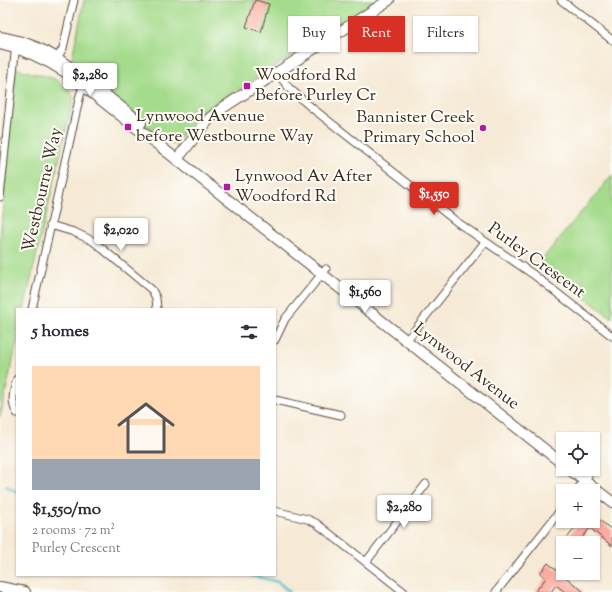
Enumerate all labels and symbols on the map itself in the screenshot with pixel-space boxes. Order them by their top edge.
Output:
pin: $2,280 [57,63,123,97]
place label: Woodford Rd Before Purley Cr [255,64,377,108]
marker: Woodford Rd Before Purley Cr [242,81,252,91]
place label: Lynwood Avenue before Westbourne Way [136,105,314,149]
place label: Bannister Creek Primary School [356,106,475,150]
marker: Lynwood Avenue before Westbourne Way [123,122,133,132]
marker: Bannister Creek Primary School [478,123,488,133]
street label: Westbourne Way [17,125,69,255]
place label: Lynwood Av After Woodford Rd [235,165,373,209]
marker: Lynwood Av After Woodford Rd [222,182,232,192]
pin: $1,550 [401,182,467,216]
street label: Purley Crescent [482,217,590,305]
pin: $2,020 [88,218,154,252]
pin: $1,560 [332,280,398,314]
street label: Lynwood Avenue [408,318,524,416]
pin: $2,280 [371,495,437,529]

